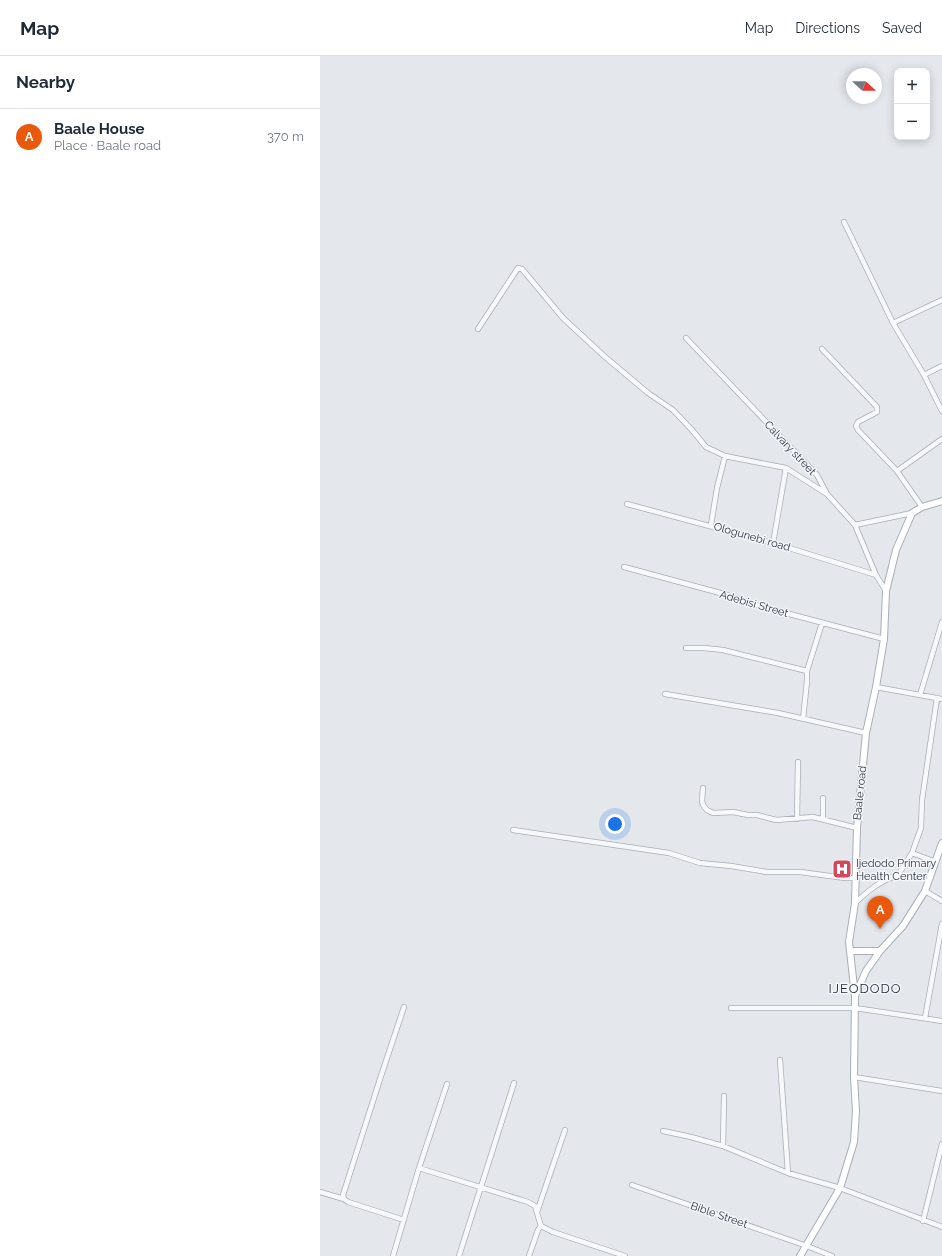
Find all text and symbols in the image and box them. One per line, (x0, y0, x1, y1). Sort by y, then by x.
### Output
text: Map (20, 17, 59, 39)
text: Map (745, 20, 773, 36)
text: Directions (795, 20, 860, 36)
text: Saved (882, 20, 922, 36)
north arrow (846, 68, 882, 104)
map controls (894, 68, 930, 140)
button: + (894, 68, 930, 104)
text: Nearby (16, 72, 75, 92)
button: − (894, 104, 930, 140)
text: Baale House (54, 120, 145, 138)
text: A (25, 129, 33, 144)
text: 370 m (267, 129, 304, 144)
text: Place · Baale road (54, 138, 161, 153)
street label: Calvary street (762, 418, 819, 478)
street label: Ologunebi road (712, 520, 792, 554)
street label: Adebisi Street (718, 588, 790, 620)
street label: Baale road (851, 765, 869, 821)
your location (605, 814, 625, 834)
place label: Ijedodo Primary Health Center (856, 857, 936, 883)
hospital icon: Ijedodo Primary Health Center (831, 858, 853, 880)
pin: A (867, 896, 893, 929)
district label: IJEODODO (828, 981, 902, 996)
street label: Bible Street (689, 1199, 749, 1231)

